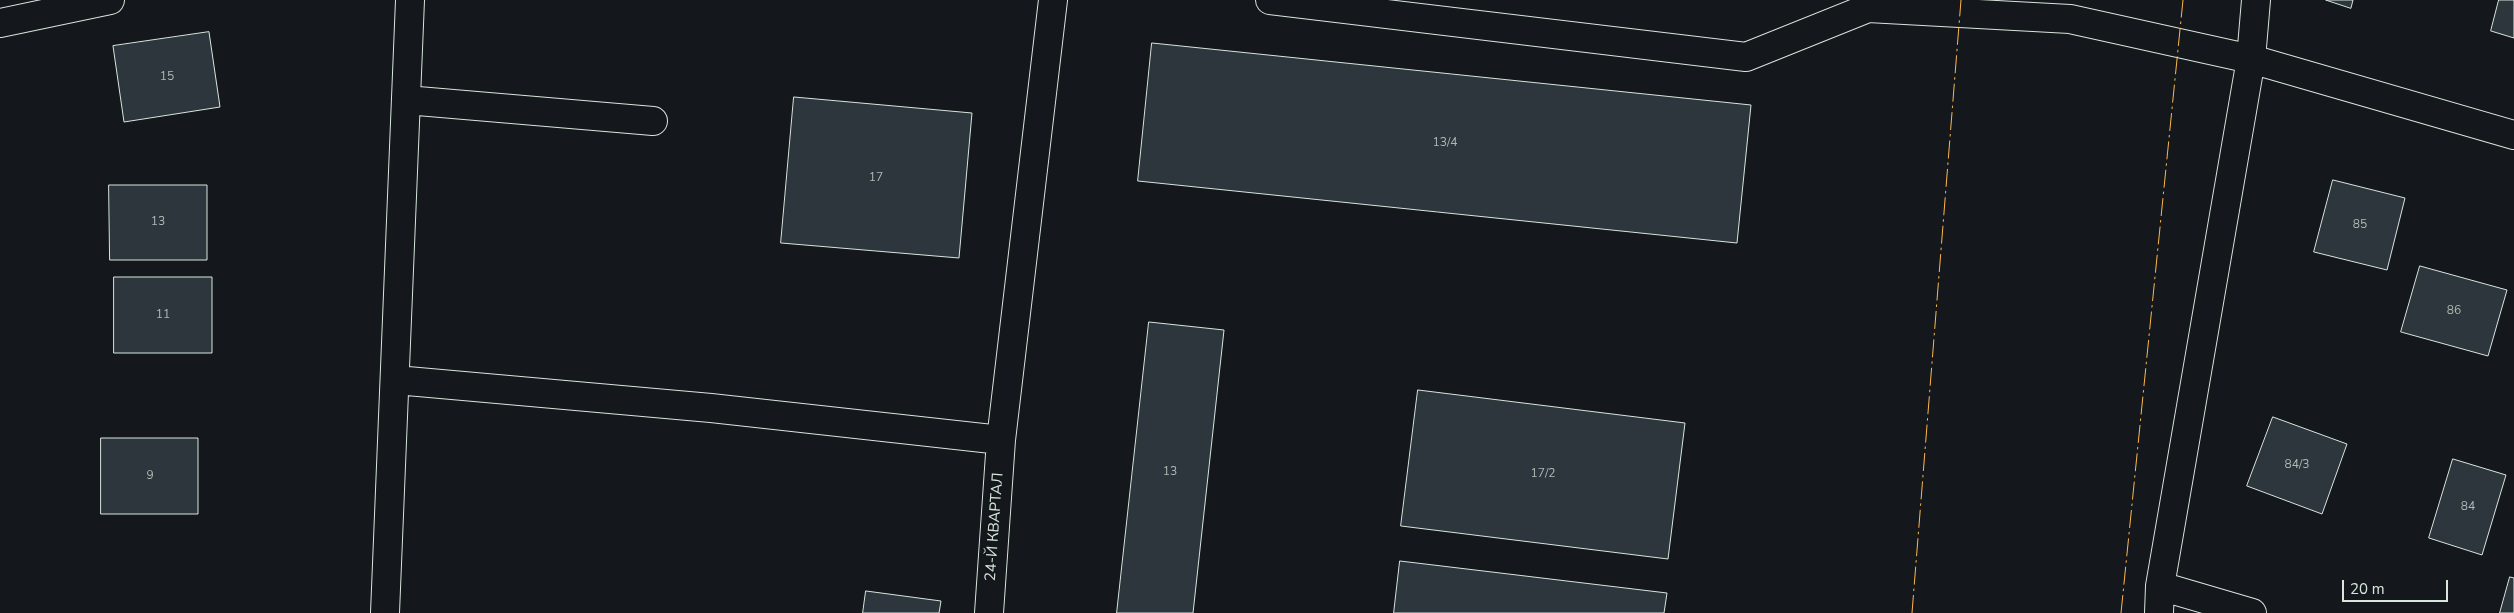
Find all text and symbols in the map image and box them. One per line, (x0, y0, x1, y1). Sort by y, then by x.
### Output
house number: 15 (160, 70, 174, 84)
house number: 13/4 (1433, 136, 1457, 150)
house number: 17 (869, 171, 883, 185)
house number: 13 (151, 215, 165, 229)
house number: 85 (2353, 218, 2367, 232)
house number: 86 (2447, 304, 2461, 318)
house number: 11 (156, 308, 170, 322)
house number: 84/3 (2285, 458, 2309, 472)
house number: 13 (1163, 465, 1177, 479)
house number: 17/2 (1531, 467, 1555, 481)
house number: 9 (146, 469, 154, 483)
street label: 24-Й КВАРТАЛ (982, 472, 1008, 582)
house number: 84 (2461, 500, 2475, 514)
scale bar (2344, 570, 2450, 602)
text: 20 m (2350, 579, 2385, 599)

